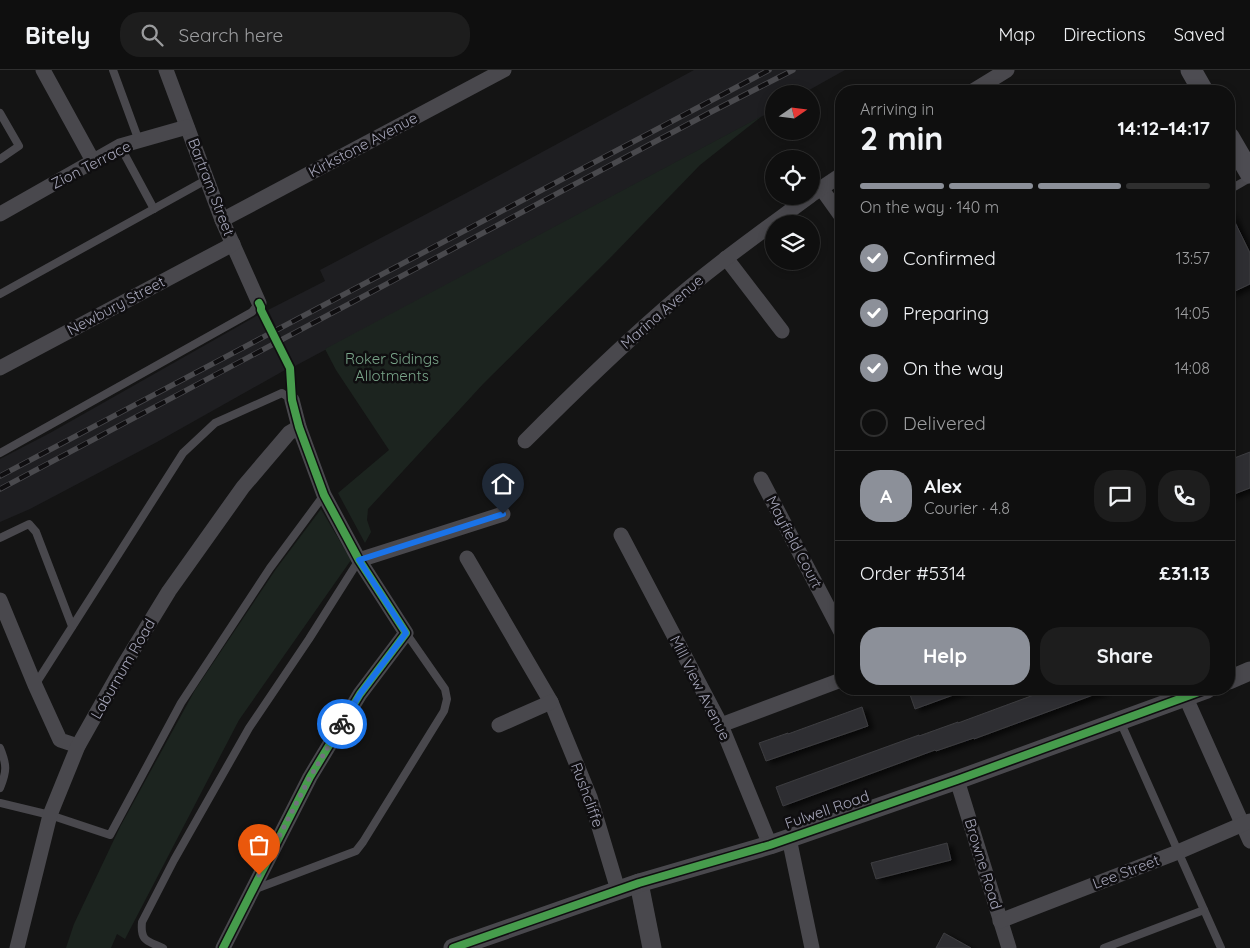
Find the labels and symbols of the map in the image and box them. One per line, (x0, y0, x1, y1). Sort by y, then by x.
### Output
north arrow (765, 85, 820, 140)
street label: Kirkstone Avenue (305, 108, 421, 181)
street label: Bartram Street (184, 135, 239, 238)
street label: Zion Terrace (48, 136, 134, 193)
street label: Marina Avenue (616, 270, 707, 353)
street label: Newbury Street (64, 272, 168, 339)
park label: Roker Sidings Allotments (345, 349, 439, 385)
pin (482, 463, 524, 514)
street label: Mayfield Court (762, 492, 827, 591)
street label: Laburnum Road (86, 615, 159, 722)
street label: Mill View Avenue (666, 632, 735, 743)
courier (317, 699, 367, 749)
street label: Rushcliffe (567, 760, 608, 830)
street label: Fulwell Road (782, 786, 872, 833)
street label: Browne Road (961, 816, 1006, 912)
pin (238, 824, 280, 875)
street label: Lee Street (1090, 850, 1162, 893)

